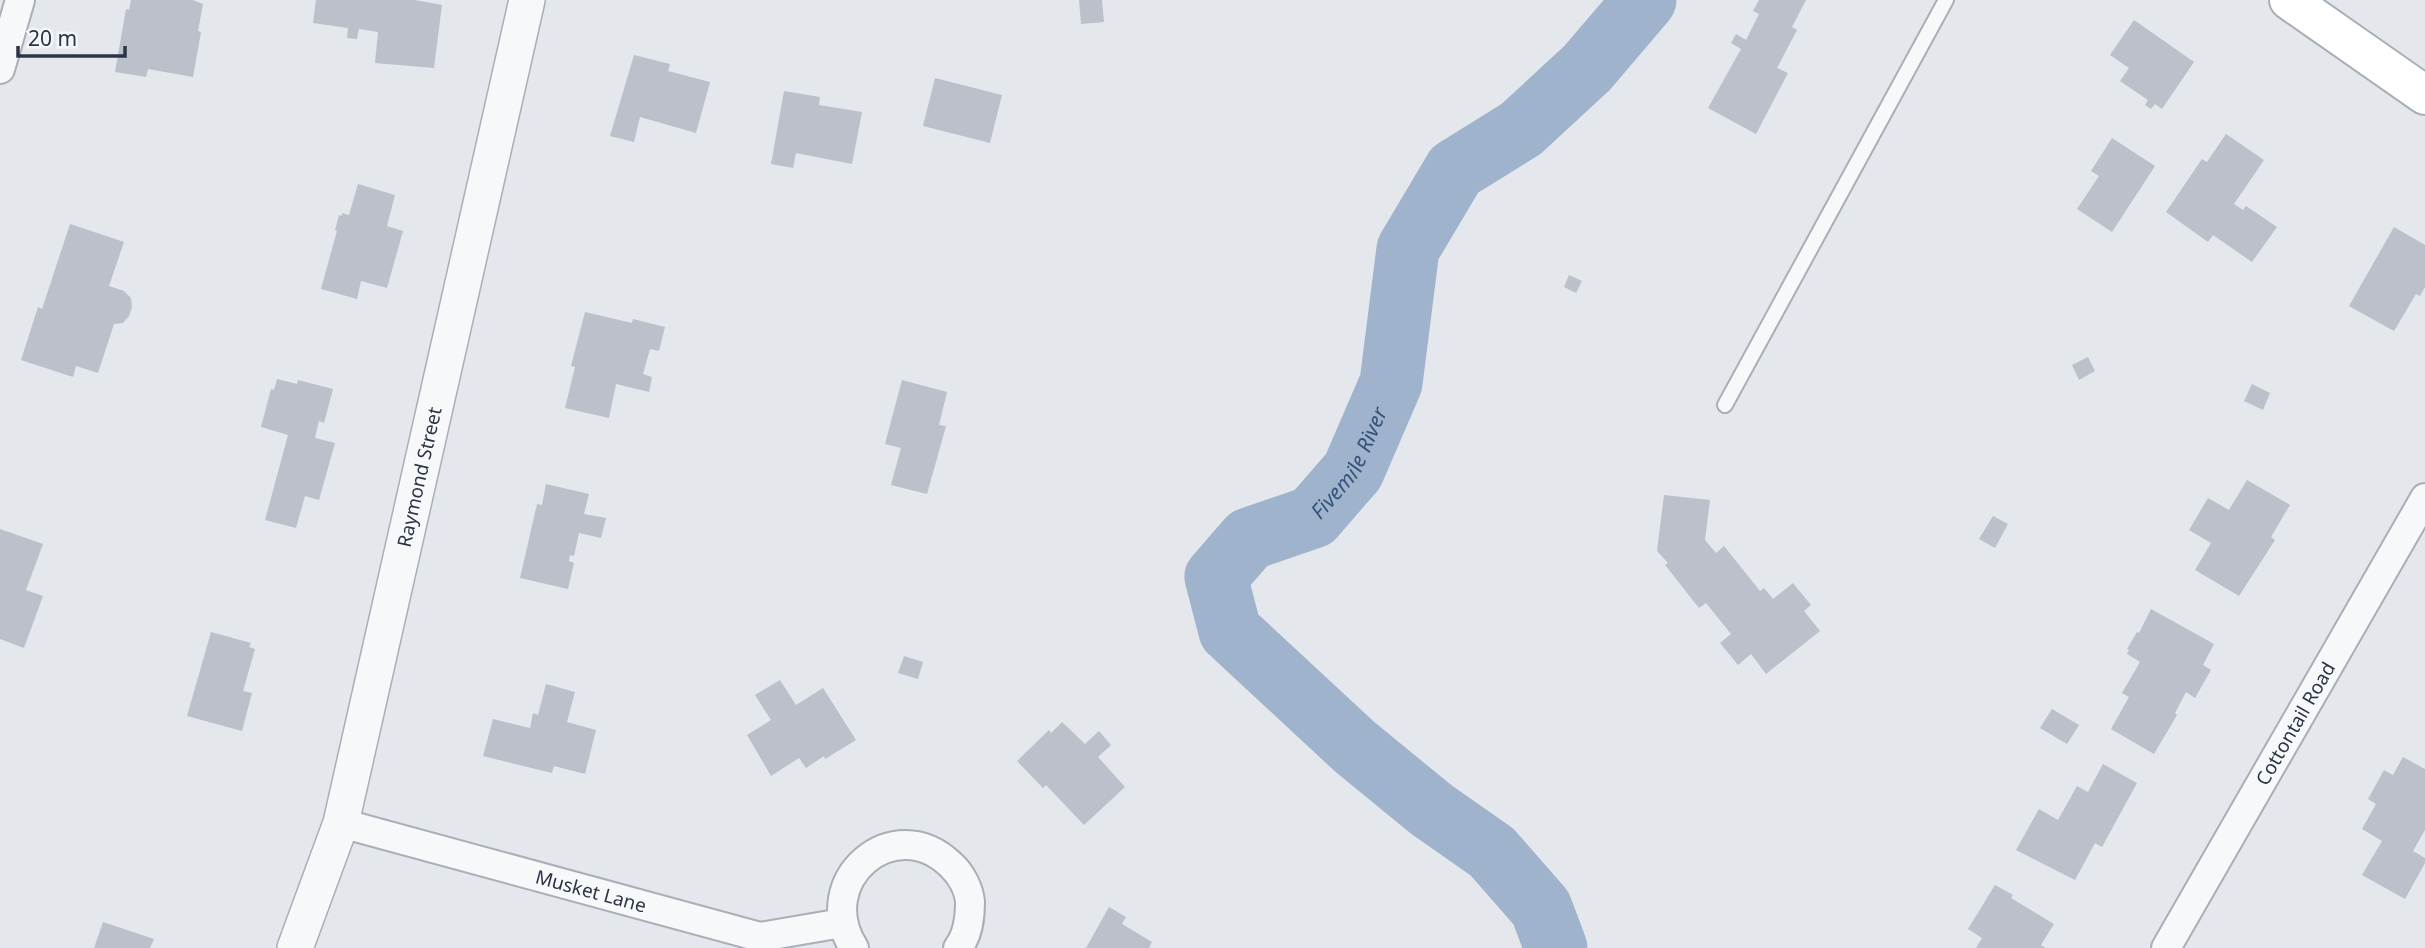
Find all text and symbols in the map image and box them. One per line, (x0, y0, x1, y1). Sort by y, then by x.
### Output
scale bar (18, 14, 124, 58)
text: 20 m (28, 24, 77, 52)
water label: Fivemile River (1304, 401, 1394, 524)
street label: Raymond Street (391, 404, 448, 549)
street label: Cottontail Road (2249, 657, 2341, 790)
street label: Musket Lane (533, 864, 649, 918)

